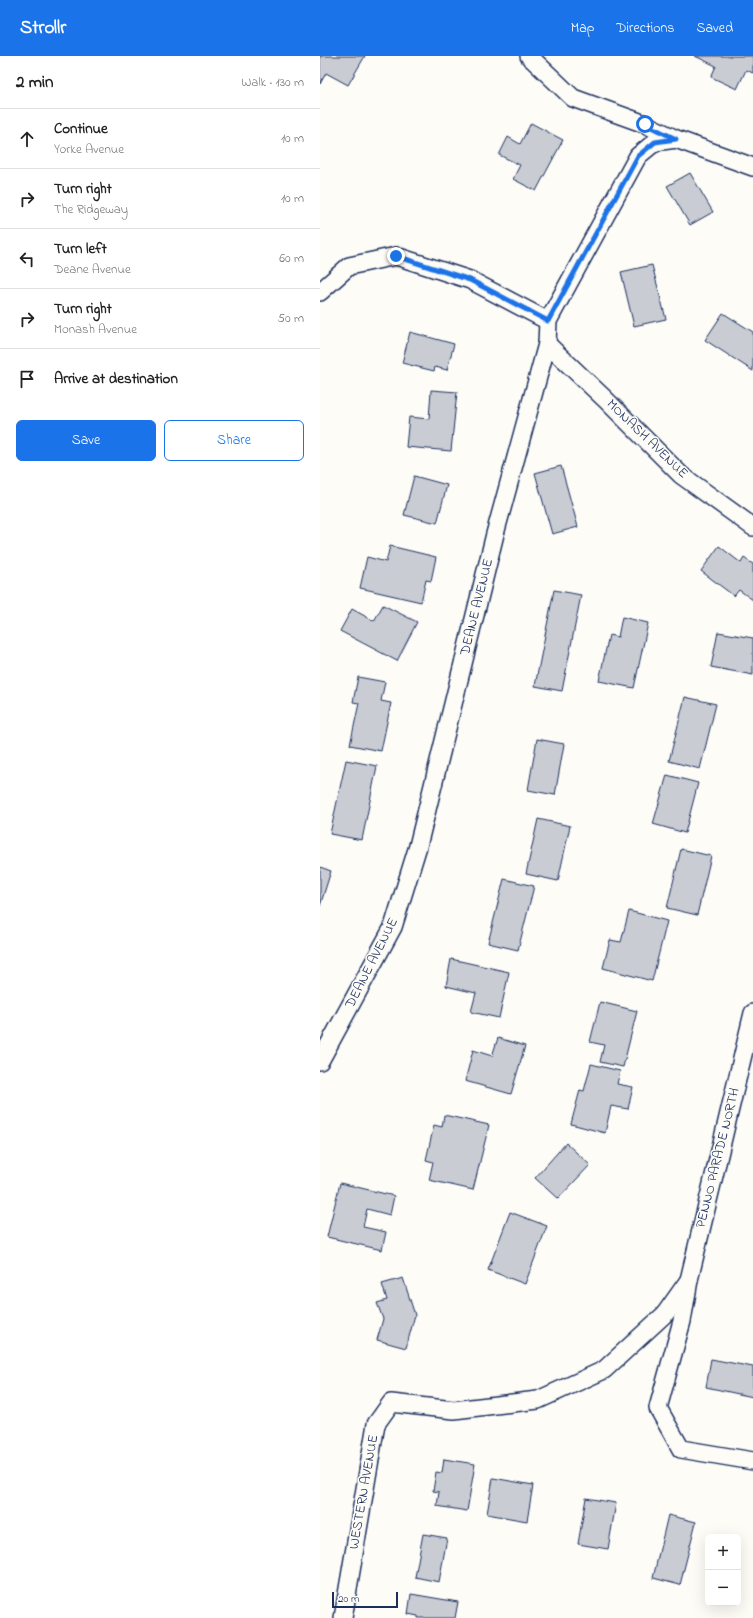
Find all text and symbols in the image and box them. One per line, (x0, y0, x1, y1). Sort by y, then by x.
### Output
text: Strollr (20, 15, 66, 42)
text: Map (571, 18, 594, 39)
text: Directions (616, 18, 674, 39)
text: Saved (696, 18, 733, 39)
text: 2 min (16, 70, 53, 95)
text: Walk · 130 m (241, 73, 304, 92)
route start (636, 115, 654, 133)
text: Continue (54, 118, 108, 140)
icon: ahead (16, 128, 38, 150)
text: 10 m (281, 129, 304, 148)
text: Yorke Avenue (54, 140, 124, 159)
text: Turn right (54, 178, 112, 200)
icon: right (16, 188, 38, 210)
text: 10 m (281, 189, 304, 208)
text: The Ridgeway (54, 200, 128, 219)
text: Turn left (54, 238, 107, 260)
route end (387, 247, 405, 265)
icon: left (16, 248, 38, 270)
text: 60 m (279, 249, 304, 268)
text: Deane Avenue (54, 260, 131, 279)
text: Turn right (54, 298, 112, 320)
icon: right (16, 308, 38, 330)
text: 50 m (278, 309, 304, 328)
text: Monash Avenue (54, 320, 137, 339)
icon: arrive (16, 368, 38, 390)
text: Arrive at destination (54, 368, 178, 390)
street label: MONASH AVENUE (601, 394, 693, 484)
button: Save (16, 420, 156, 461)
button: Share (164, 420, 304, 461)
street label: DEANE AVENUE (455, 556, 499, 659)
street label: DEANE AVENUE (340, 914, 404, 1013)
street label: PENNO PARADE NORTH (690, 1086, 746, 1230)
street label: WESTERN AVENUE (344, 1433, 384, 1551)
map controls (705, 1534, 741, 1606)
button: + (705, 1534, 741, 1570)
button: − (705, 1570, 741, 1606)
scale bar (332, 1590, 398, 1609)
text: 20 m (338, 1591, 360, 1607)

